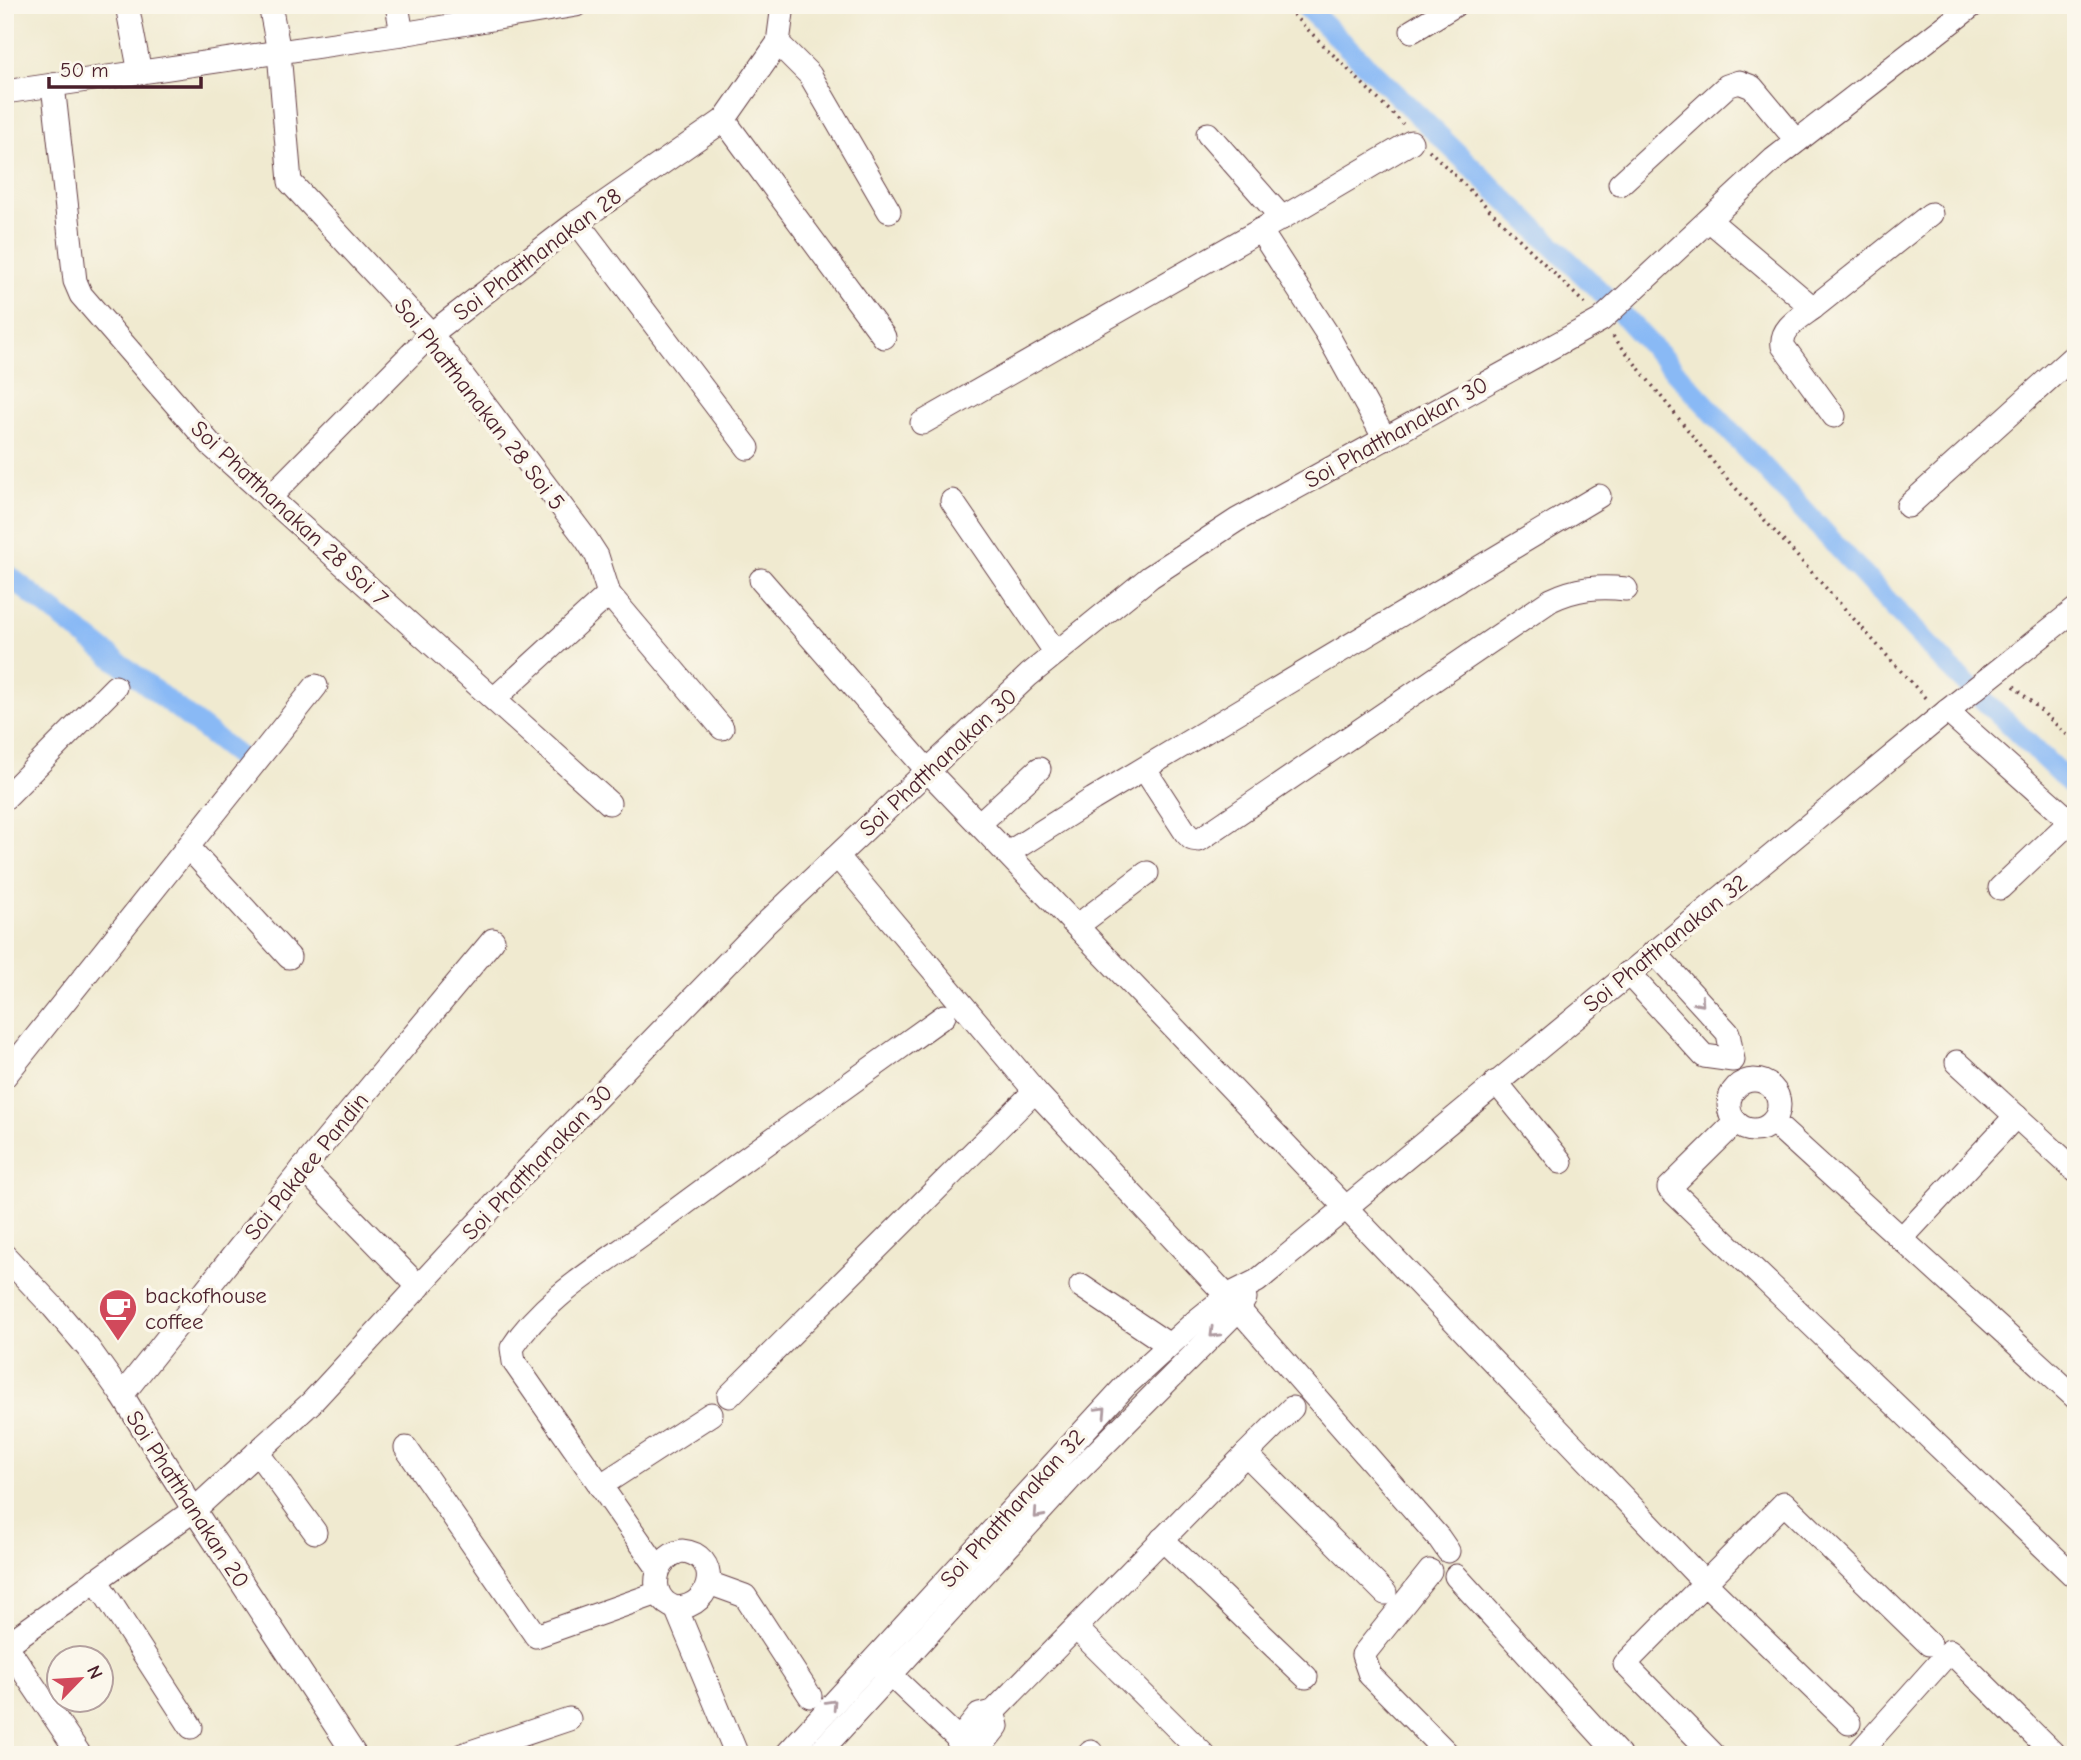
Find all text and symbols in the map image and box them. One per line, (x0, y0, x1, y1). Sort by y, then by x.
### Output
scale bar (49, 46, 201, 90)
text: 50 m (60, 58, 109, 82)
street label: Soi Phatthanakan 28 (448, 182, 627, 326)
street label: Soi Phatthanakan 28 Soi 5 (388, 293, 571, 516)
street label: Soi Phatthanakan 30 (1300, 371, 1493, 494)
street label: Soi Phatthanakan 28 Soi 7 (185, 415, 394, 612)
street label: Soi Phatthanakan 30 (854, 682, 1023, 842)
street label: Soi Phatthanakan 32 (1578, 869, 1753, 1018)
one-way arrow (1692, 994, 1705, 1007)
street label: Soi Phatthanakan 30 (456, 1079, 618, 1246)
street label: Soi Pakdee Pandin (239, 1087, 374, 1245)
place label: backofhouse coffee (145, 1282, 267, 1335)
cafe icon: backofhouse coffee (97, 1287, 139, 1342)
one-way arrow (1209, 1325, 1222, 1338)
street label: Soi Phatthanakan 20 (120, 1406, 255, 1593)
one-way arrow (1093, 1406, 1106, 1419)
street label: Soi Phatthanakan 32 (934, 1424, 1090, 1593)
one-way arrow (1033, 1506, 1046, 1519)
north arrow (46, 1644, 116, 1714)
text: N (82, 1662, 107, 1683)
one-way arrow (823, 1699, 836, 1712)

